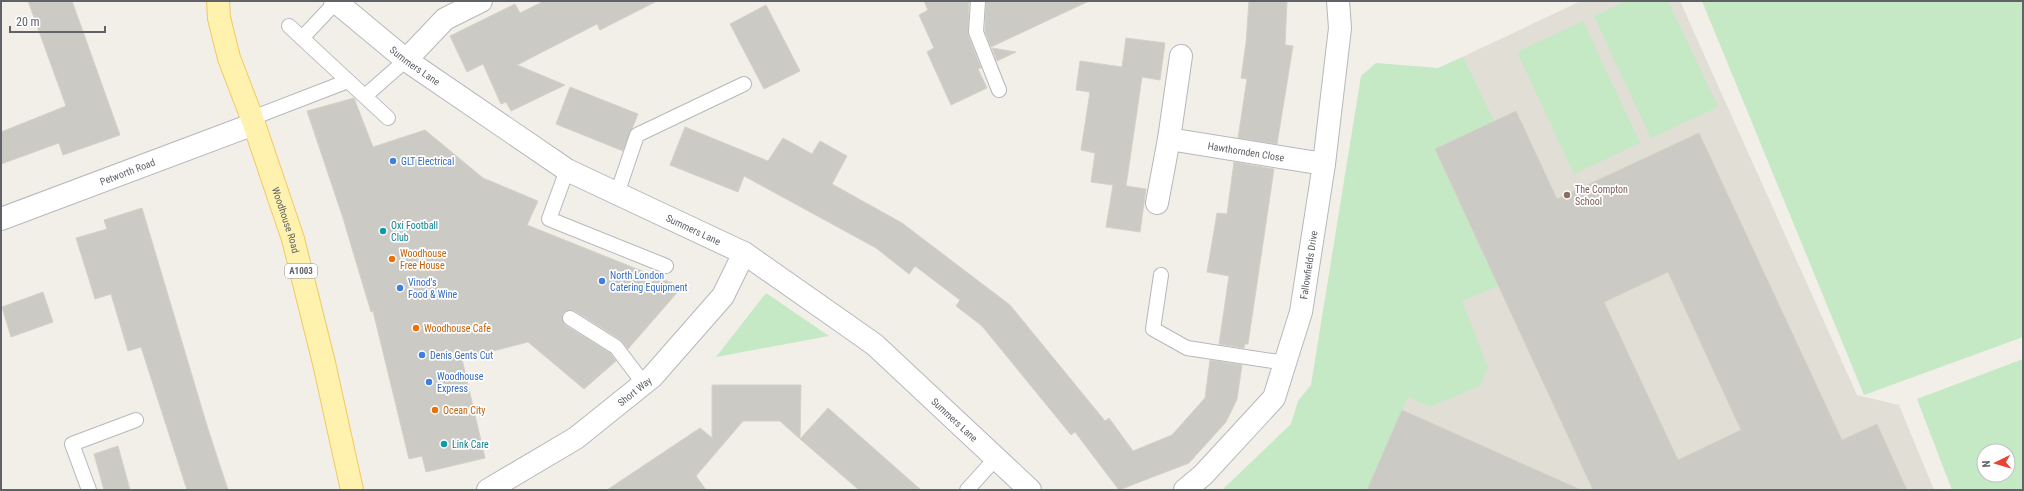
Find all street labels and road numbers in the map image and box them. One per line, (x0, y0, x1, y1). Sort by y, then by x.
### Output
street label: Summers Lane (388, 44, 442, 88)
street label: Hawthornden Close (1207, 140, 1285, 164)
street label: Petworth Road (98, 157, 157, 187)
street label: Woodhouse Road (270, 186, 301, 254)
street label: Summers Lane (664, 212, 722, 247)
street label: Fallowfields Drive (1298, 230, 1320, 300)
road number: A1003 (285, 264, 317, 278)
street label: Short Way (616, 375, 654, 408)
street label: Summers Lane (929, 396, 980, 444)

